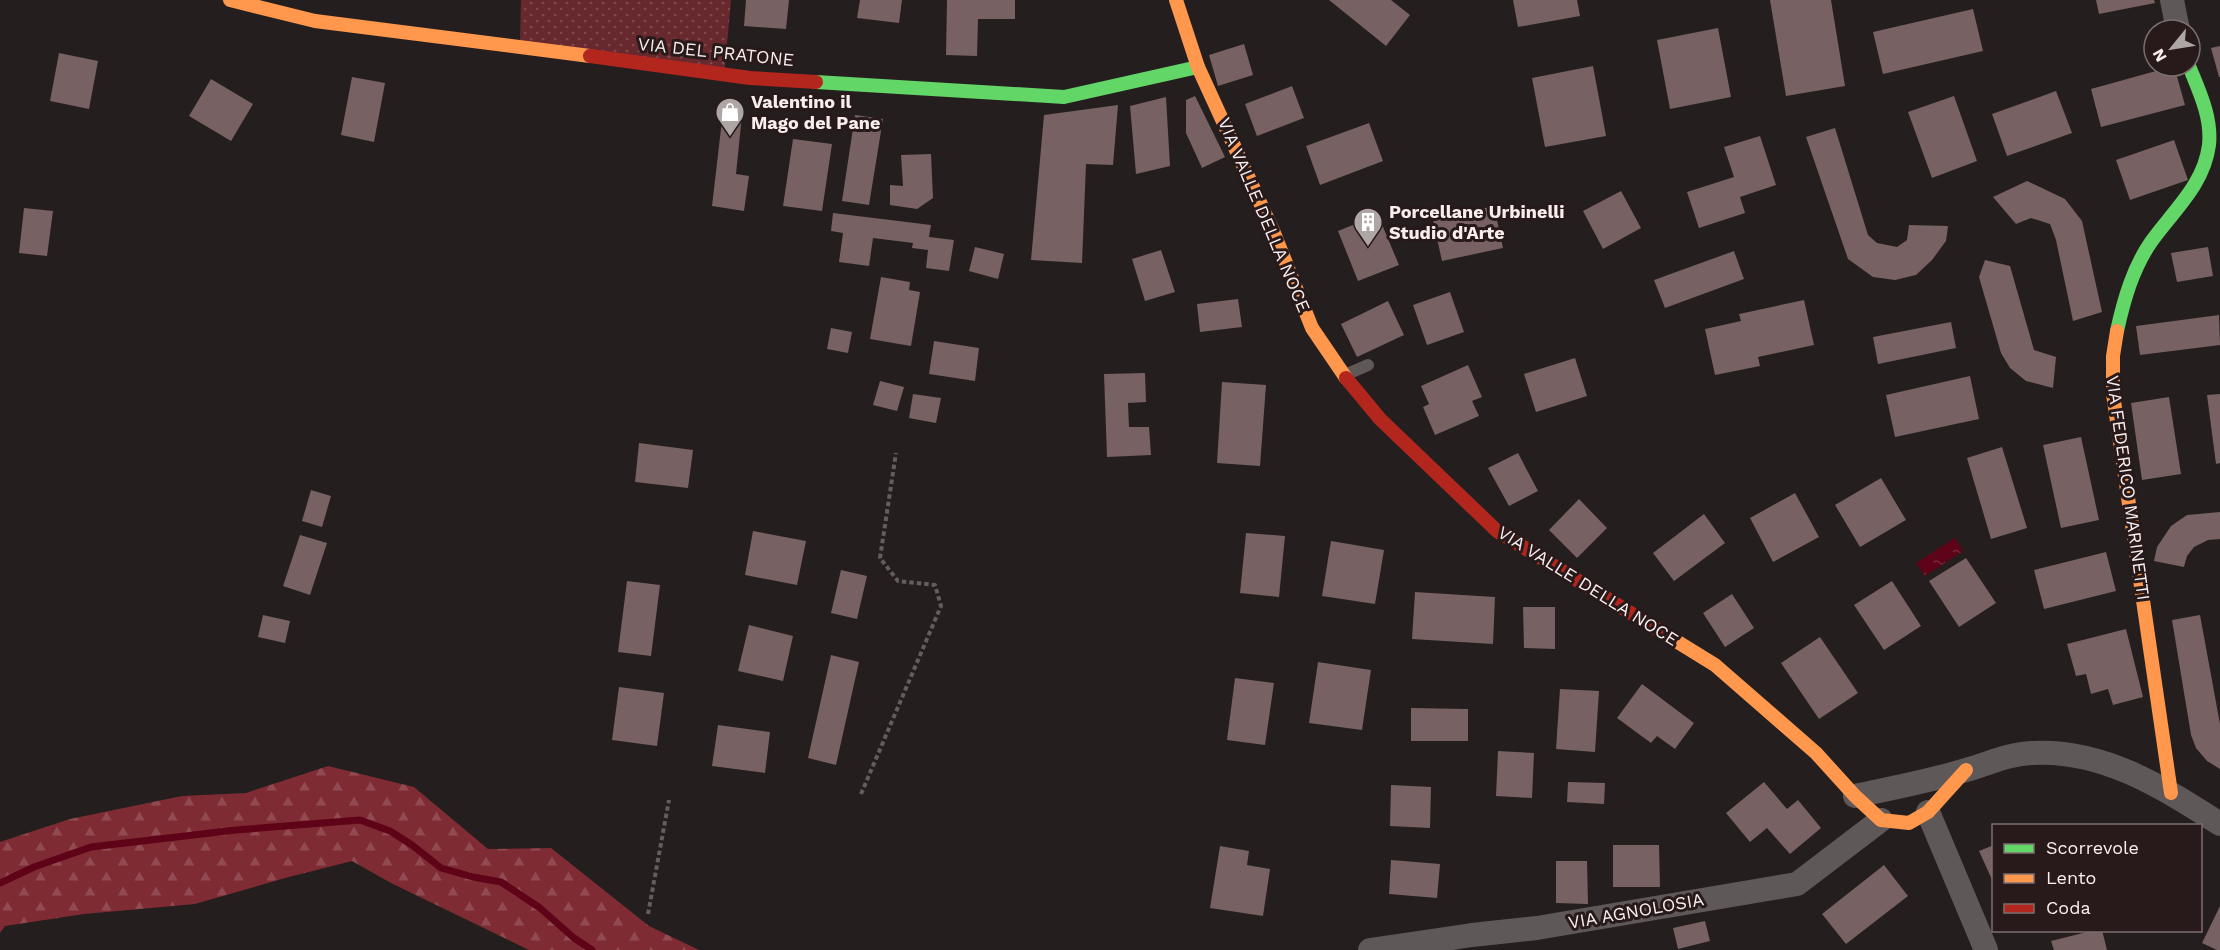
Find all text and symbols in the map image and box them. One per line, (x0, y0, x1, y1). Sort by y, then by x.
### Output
north arrow (2142, 18, 2202, 78)
street label: VIA DEL PRATONE (637, 33, 795, 70)
text: N (2148, 45, 2171, 65)
place label: Valentino il Mago del Pane (751, 91, 880, 133)
shop icon: Valentino il Mago del Pane (714, 96, 746, 138)
street label: VIA VALLE DELLA NOCE (1214, 114, 1315, 315)
place label: Porcellane Urbinelli Studio d'Arte (1389, 201, 1564, 243)
building icon: Porcellane Urbinelli Studio d'Arte (1352, 206, 1384, 248)
street label: VIA FEDERICO MARINETTI (2102, 374, 2155, 602)
street label: VIA VALLE DELLA NOCE (1494, 521, 1682, 650)
legend (1992, 824, 2202, 932)
text: Scorrevole (2046, 837, 2139, 858)
text: Lento (2046, 867, 2096, 888)
street label: VIA AGNOLOSIA (1566, 888, 1705, 933)
text: Coda (2046, 897, 2091, 918)

